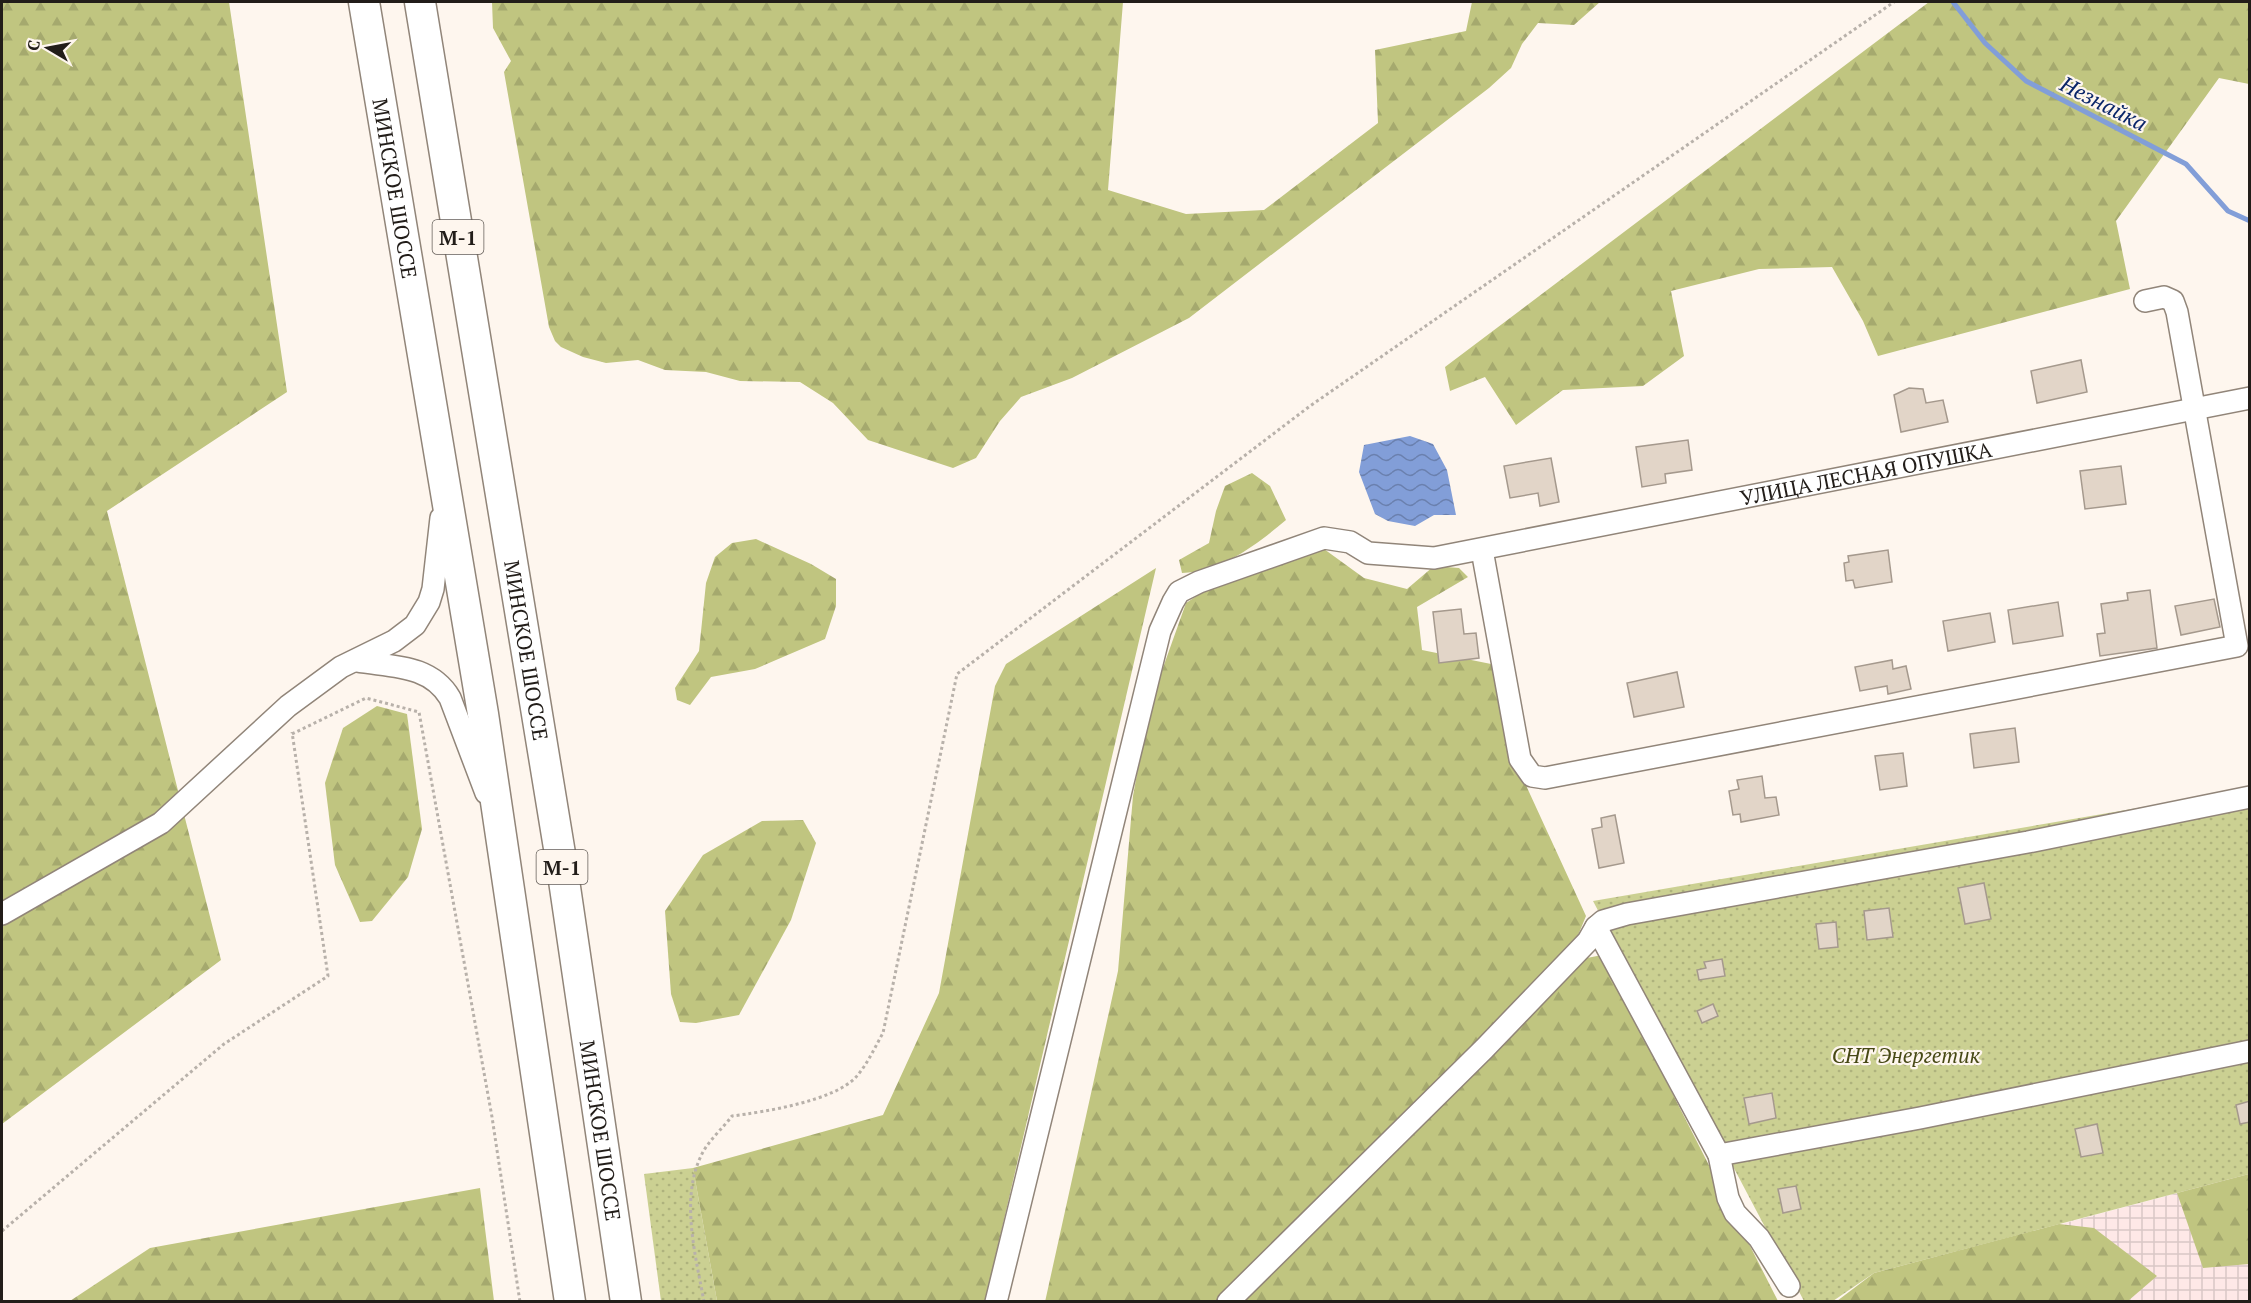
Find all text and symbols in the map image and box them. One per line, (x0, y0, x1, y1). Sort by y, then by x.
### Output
north arrow (18, 18, 78, 78)
text: С (21, 38, 45, 52)
water label: Незнайка (2055, 68, 2152, 137)
street label: МИНСКОЕ ШОССЕ (366, 96, 424, 281)
road number: М-1 (432, 220, 484, 254)
street label: УЛИЦА ЛЕСНАЯ ОПУШКА (1738, 435, 1995, 512)
street label: МИНСКОЕ ШОССЕ (498, 558, 555, 742)
road number: М-1 (536, 850, 588, 884)
street label: МИНСКОЕ ШОССЕ (574, 1038, 628, 1223)
park label: СНТ Энергетик (1832, 1041, 1981, 1069)

